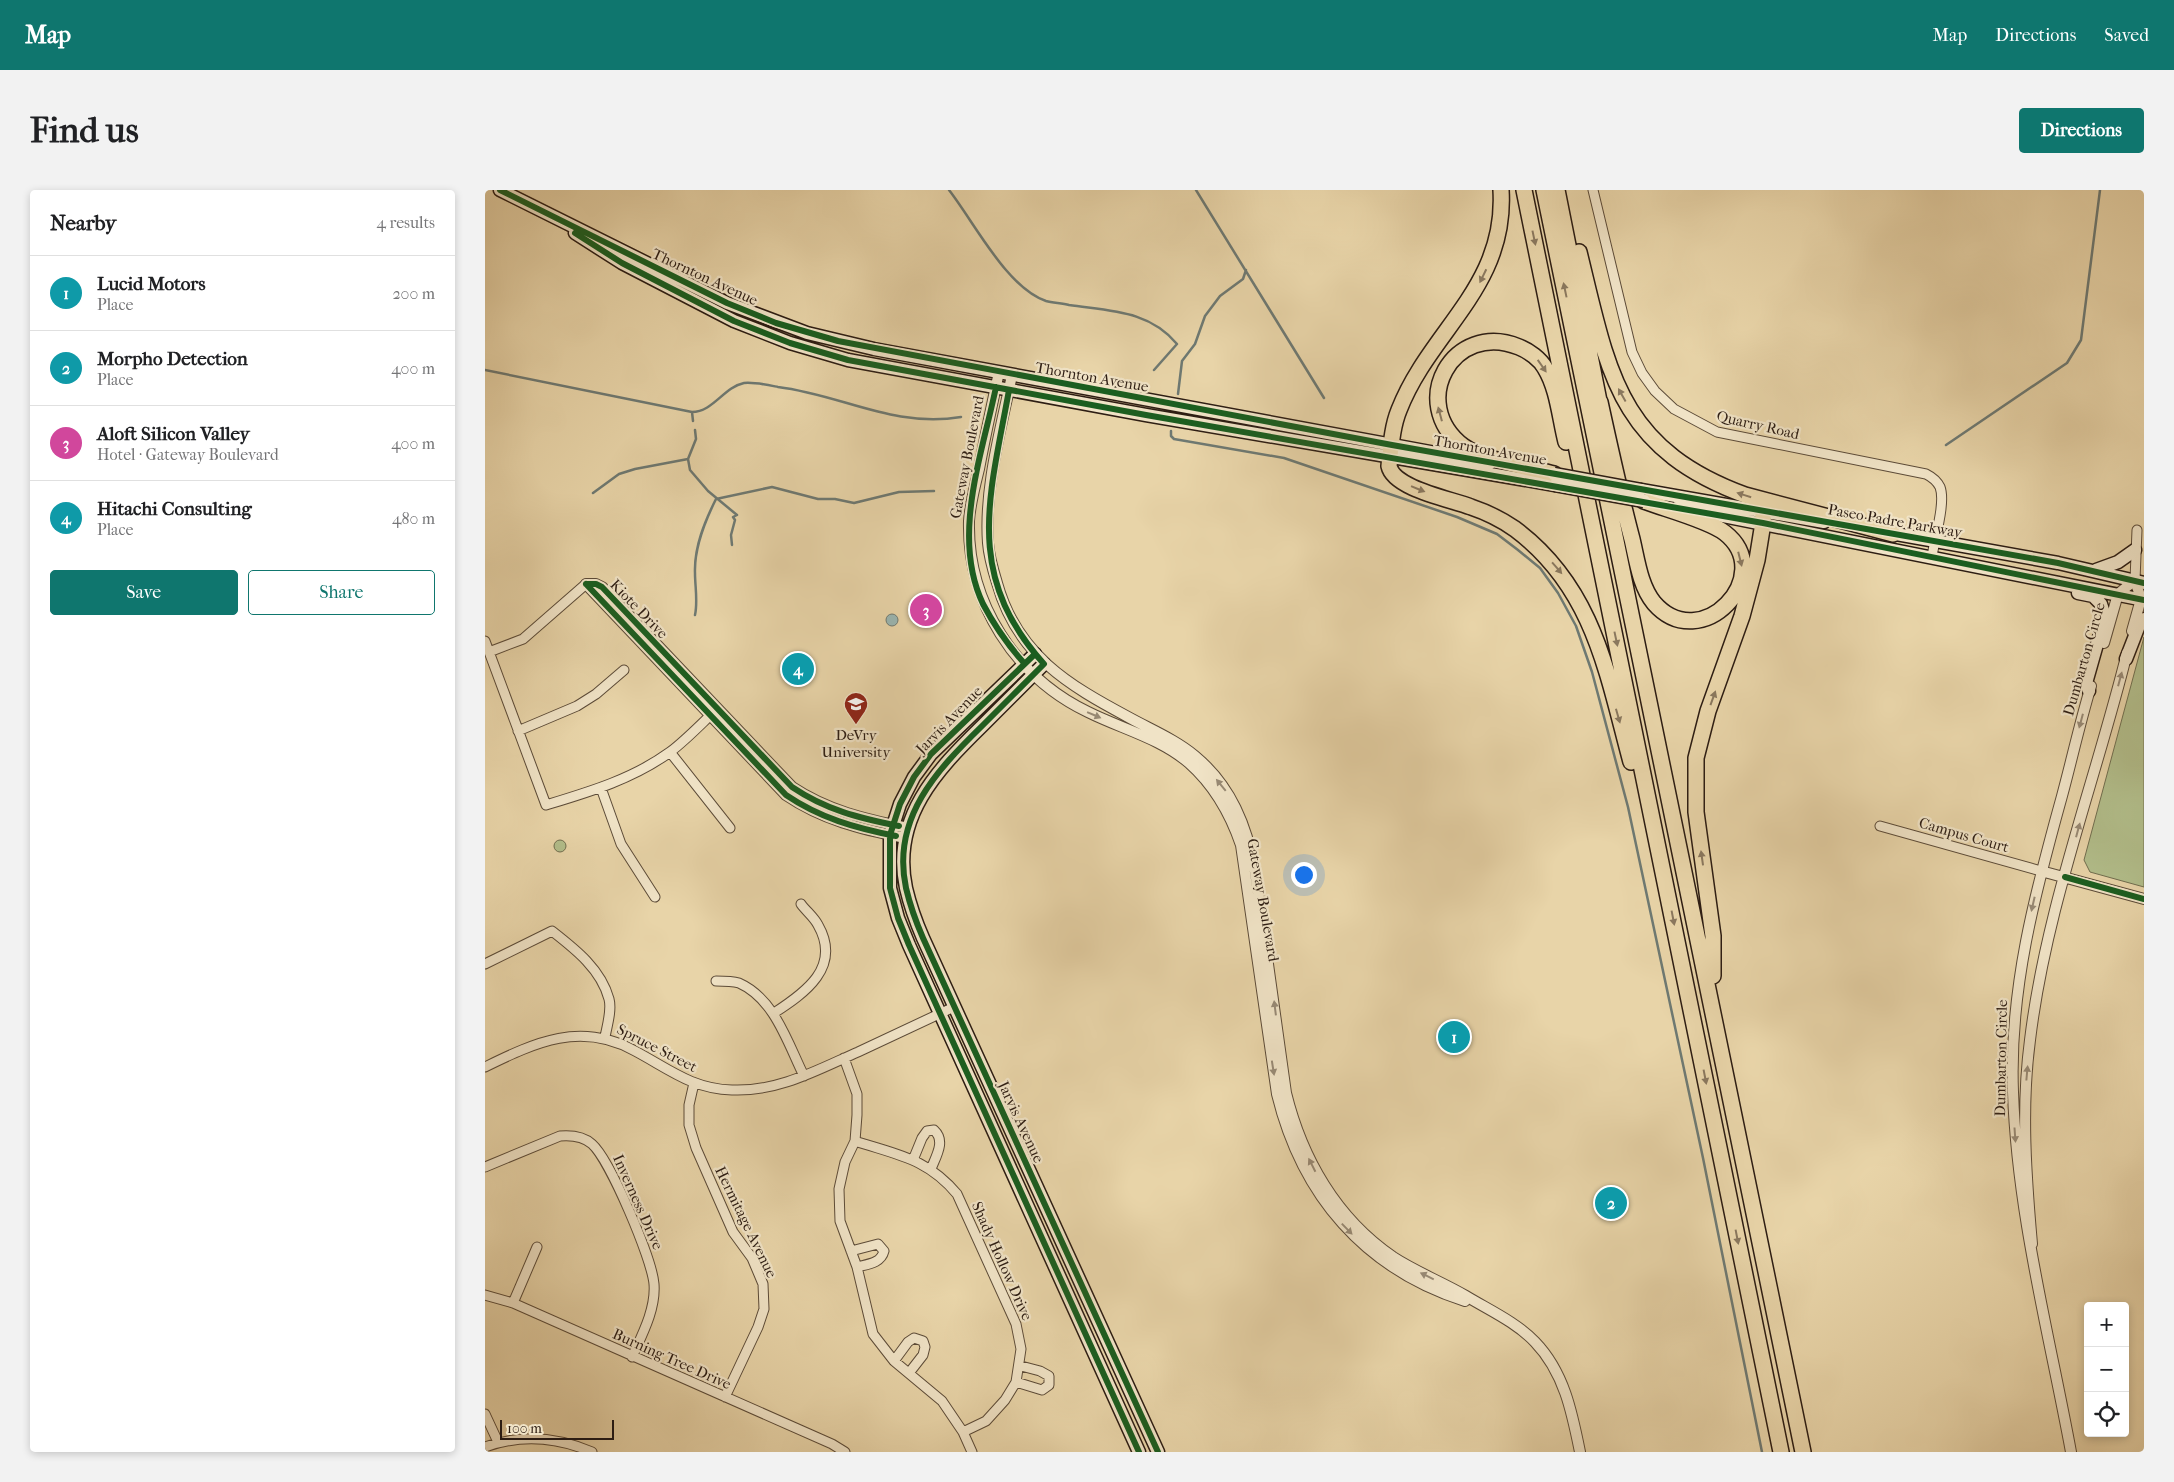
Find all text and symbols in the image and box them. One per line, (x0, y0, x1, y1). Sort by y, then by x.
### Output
text: Map (25, 21, 71, 49)
text: Map (1933, 25, 1967, 46)
text: Directions (1995, 25, 2076, 46)
text: Saved (2104, 25, 2149, 46)
button: Directions (2019, 108, 2144, 153)
text: Find us (30, 110, 139, 151)
text: Nearby (50, 211, 116, 235)
text: 4 results (377, 213, 435, 232)
one-way arrow (1530, 230, 1538, 245)
street label: Thornton Avenue (649, 245, 761, 310)
one-way arrow (1479, 269, 1487, 283)
text: Lucid Motors (97, 273, 205, 295)
one-way arrow (1561, 282, 1569, 297)
text: 1 (63, 284, 69, 303)
text: 200 m (392, 284, 435, 303)
text: Place (97, 295, 133, 314)
text: Morpho Detection (97, 348, 248, 370)
street label: Thornton Avenue (1034, 358, 1150, 396)
text: 2 (62, 359, 70, 378)
text: 400 m (391, 359, 435, 378)
one-way arrow (1537, 360, 1547, 373)
text: Place (97, 370, 133, 389)
one-way arrow (1617, 388, 1626, 402)
street label: Gateway Boulevard (946, 393, 988, 520)
one-way arrow (1436, 407, 1444, 422)
street label: Quarry Road (1715, 407, 1802, 443)
text: Aloft Silicon Valley (97, 423, 250, 445)
street label: Thornton Avenue (1432, 431, 1548, 469)
text: 3 (63, 434, 69, 453)
text: 400 m (391, 434, 435, 453)
text: Hotel · Gateway Boulevard (97, 445, 279, 464)
one-way arrow (1411, 485, 1425, 493)
one-way arrow (1737, 490, 1752, 498)
text: Hitachi Consulting (97, 498, 252, 520)
street label: Paseo Padre Parkway (1826, 500, 1965, 542)
text: 4 (61, 509, 71, 528)
text: 480 m (392, 509, 435, 528)
text: Place (97, 520, 133, 539)
one-way arrow (1736, 552, 1744, 567)
one-way arrow (1551, 561, 1563, 573)
button: Save (50, 570, 238, 615)
button: Share (248, 570, 435, 615)
street label: Kiote Drive (606, 576, 672, 643)
pin: 3 (910, 591, 942, 629)
street label: Dumbarton Circle (2059, 600, 2109, 718)
one-way arrow (1612, 631, 1620, 647)
pin: 4 (782, 650, 814, 688)
one-way arrow (2116, 671, 2124, 687)
street label: Jarvis Avenue (911, 682, 986, 759)
one-way arrow (1709, 690, 1717, 705)
school or university icon: DeVry University (843, 691, 869, 725)
one-way arrow (1615, 709, 1623, 724)
one-way arrow (1087, 711, 1101, 719)
one-way arrow (2077, 714, 2085, 729)
place label: DeVry University (822, 726, 891, 761)
one-way arrow (1216, 778, 1227, 791)
street label: Campus Court (1917, 814, 2012, 857)
one-way arrow (2075, 822, 2083, 837)
street label: Gateway Boulevard (1243, 837, 1283, 964)
one-way arrow (1698, 849, 1706, 865)
your location (1291, 862, 1317, 888)
one-way arrow (2029, 897, 2037, 912)
one-way arrow (1669, 910, 1677, 926)
street label: Dumbarton Circle (1991, 999, 2011, 1117)
one-way arrow (1271, 1000, 1279, 1016)
pin: 1 (1438, 1018, 1470, 1056)
street label: Spruce Street (614, 1020, 701, 1076)
one-way arrow (1270, 1061, 1278, 1077)
one-way arrow (2023, 1065, 2031, 1081)
one-way arrow (1701, 1070, 1709, 1085)
street label: Jarvis Avenue (994, 1078, 1048, 1166)
one-way arrow (2012, 1128, 2020, 1144)
street label: Inverness Drive (609, 1152, 667, 1253)
one-way arrow (1308, 1158, 1316, 1172)
street label: Hermitage Avenue (711, 1163, 781, 1281)
pin: 2 (1595, 1184, 1627, 1222)
street label: Shady Hollow Drive (968, 1199, 1036, 1324)
one-way arrow (1341, 1222, 1353, 1234)
one-way arrow (1733, 1229, 1741, 1244)
one-way arrow (1420, 1272, 1434, 1280)
map controls (2084, 1302, 2129, 1437)
button: + (2084, 1302, 2129, 1347)
street label: Burning Tree Drive (610, 1325, 735, 1393)
button: − (2084, 1347, 2129, 1392)
button: locate (2084, 1392, 2129, 1437)
scale bar (500, 1417, 614, 1440)
text: 100 m (507, 1420, 542, 1437)

